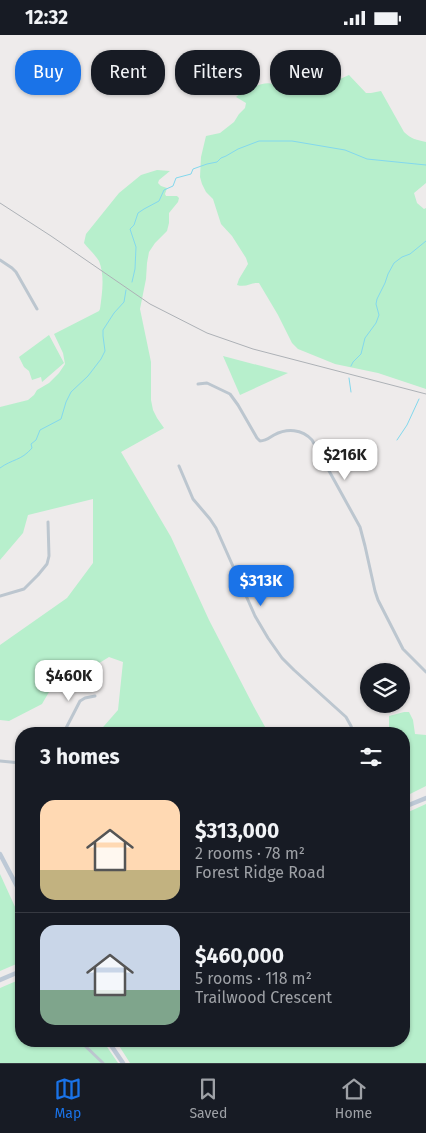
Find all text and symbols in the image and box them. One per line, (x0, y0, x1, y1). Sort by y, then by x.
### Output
text: 12:32 (25, 6, 68, 29)
chip: Buy (15, 50, 81, 95)
chip: Rent (91, 50, 165, 95)
chip: Filters (175, 50, 260, 95)
chip: New (270, 50, 341, 95)
pin: $216K (310, 439, 380, 481)
text: $216K (323, 445, 367, 464)
pin: $313K (226, 565, 296, 607)
text: $313K (240, 571, 282, 590)
pin: $460K (34, 659, 104, 702)
map controls (360, 663, 410, 713)
button: layers (360, 663, 410, 713)
text: $460K (46, 666, 92, 685)
icon: filters (357, 743, 385, 771)
text: 3 homes (40, 744, 120, 770)
text: $313,000 (195, 818, 279, 844)
icon: home (80, 820, 140, 880)
text: 2 rooms · 78 m² (195, 844, 305, 863)
text: Forest Ridge Road (195, 863, 325, 882)
text: $460,000 (195, 943, 284, 969)
icon: home (80, 945, 140, 1005)
text: 5 rooms · 118 m² (195, 969, 312, 988)
text: Trailwood Crescent (195, 988, 332, 1007)
tab: Map (54, 1075, 82, 1122)
tab: Saved (189, 1075, 227, 1122)
tab: Home (335, 1075, 372, 1122)

